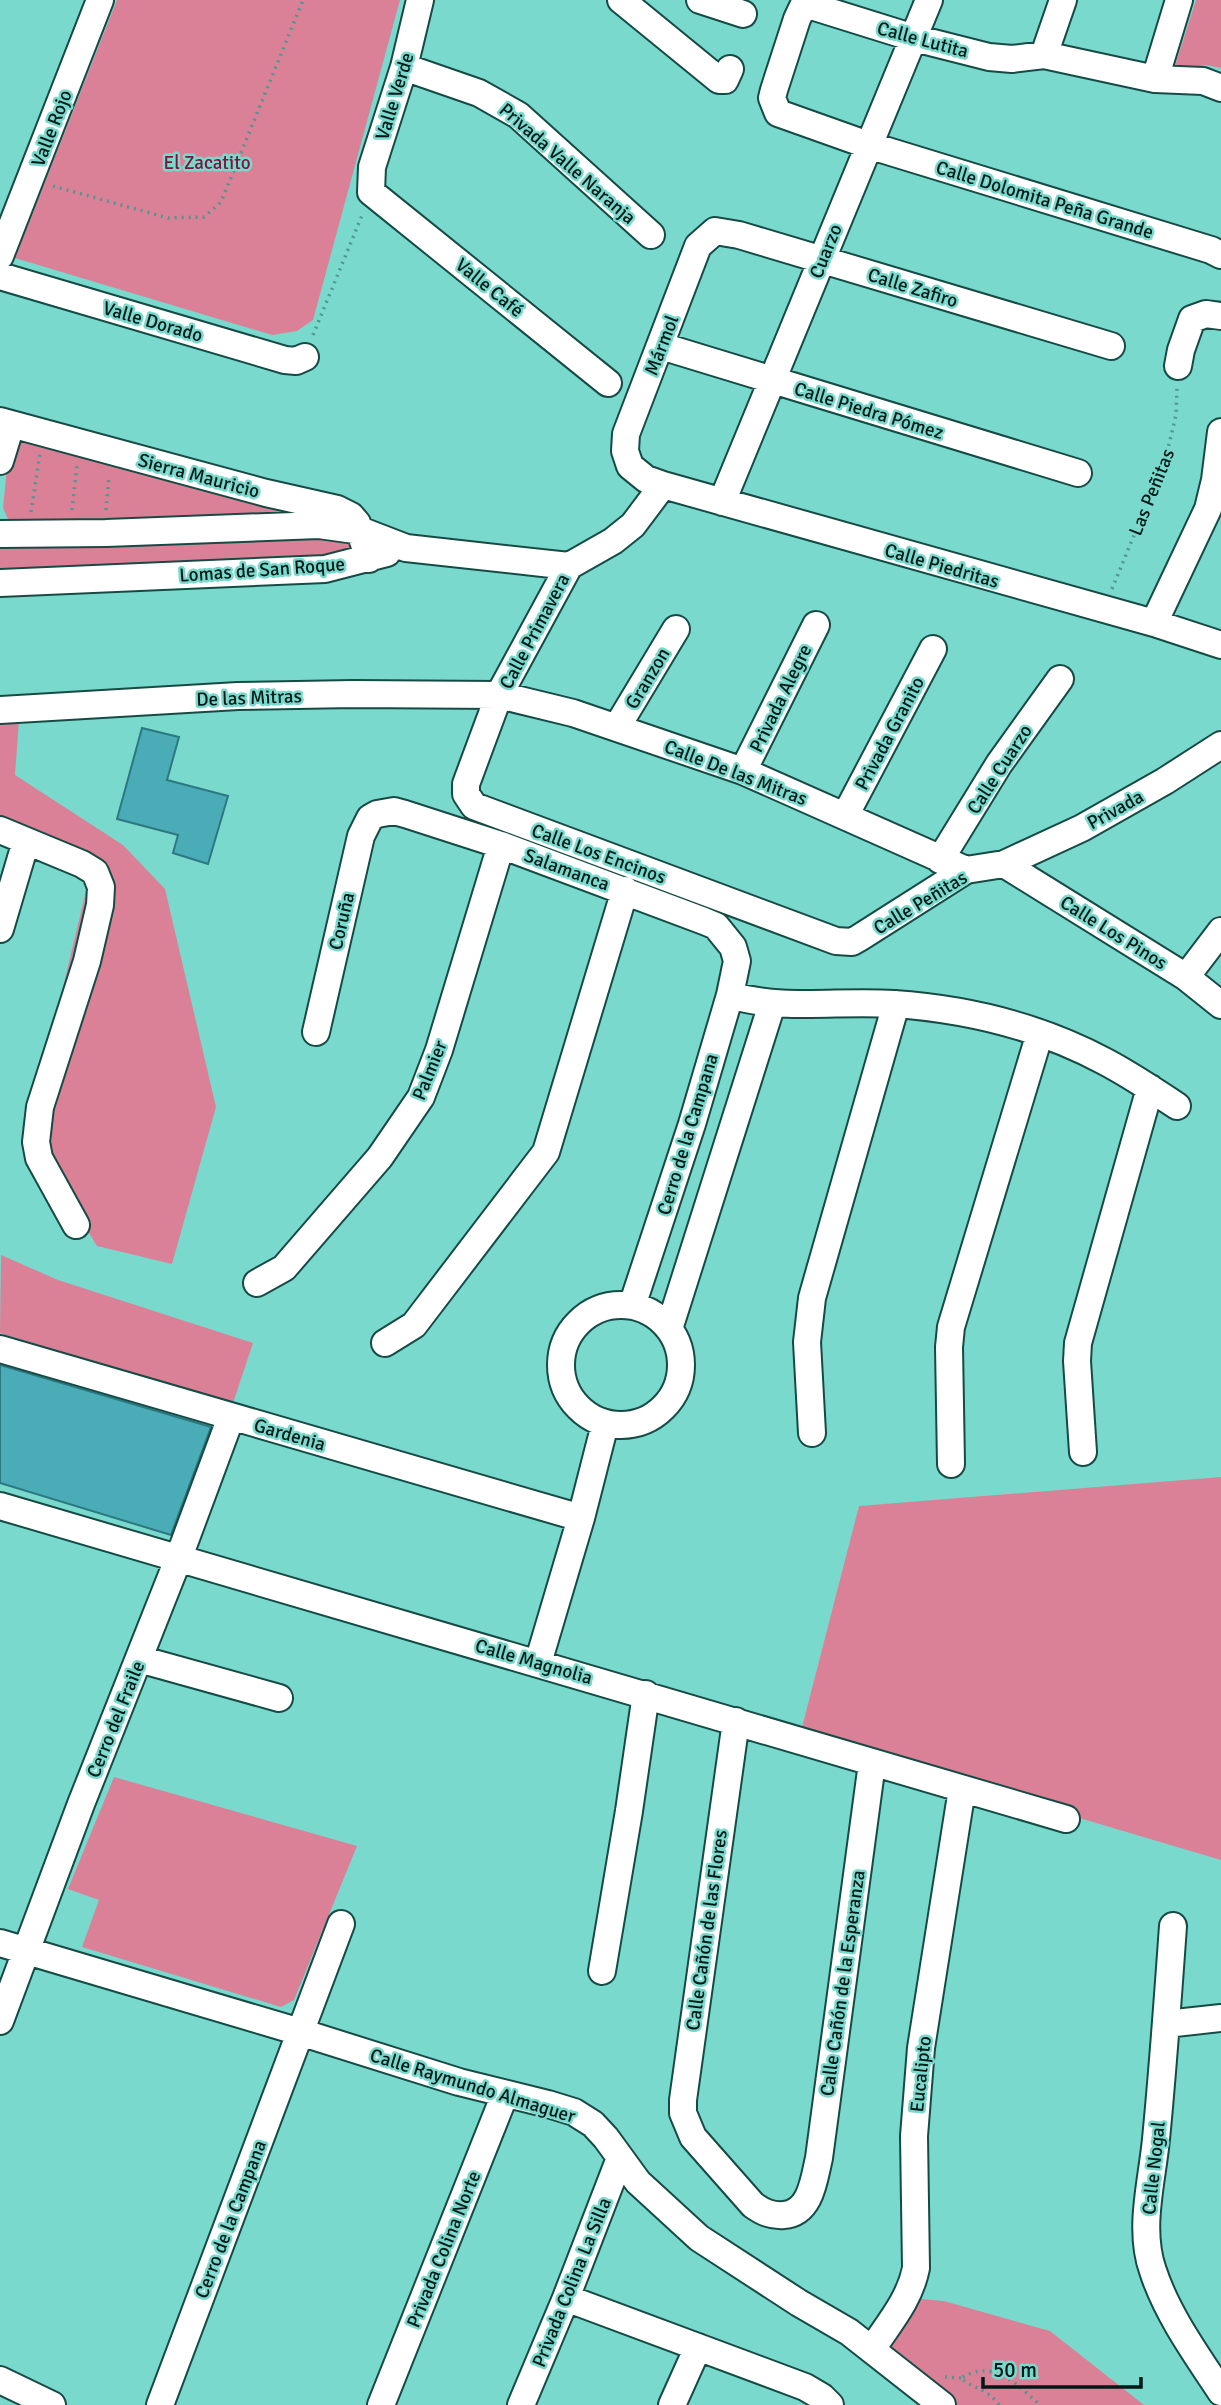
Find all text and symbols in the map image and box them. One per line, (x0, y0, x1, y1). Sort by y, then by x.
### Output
street label: Calle Lutita (875, 16, 971, 64)
street label: Valle Verde (370, 50, 420, 143)
street label: Valle Rojo (26, 86, 78, 170)
street label: Privada Valle Naranja (494, 98, 641, 230)
park label: El Zacatito (163, 151, 251, 175)
street label: Calle Dolomita Peña Grande (933, 155, 1156, 244)
street label: Cuarzo (804, 221, 848, 282)
street label: Valle Café (450, 253, 528, 323)
street label: Calle Zafiro (865, 263, 961, 313)
street label: Valle Dorado (100, 296, 206, 348)
street label: Mármol (640, 312, 684, 379)
street label: Calle Piedra Pómez (791, 377, 946, 445)
street label: Las Peñitas (1124, 445, 1180, 539)
street label: Sierra Mauricio (135, 448, 262, 504)
street label: Calle Piedritas (882, 538, 1002, 594)
street label: Lomas de San Roque (178, 552, 346, 588)
street label: Calle Primavera (494, 570, 575, 693)
street label: Privada Alegre (744, 640, 817, 756)
street label: Granzon (620, 643, 676, 714)
street label: Privada Granito (850, 672, 930, 794)
street label: De las Mitras (196, 684, 302, 712)
street label: Calle Cuarzo (962, 720, 1038, 819)
street label: Calle De las Mitras (661, 735, 810, 811)
street label: Privada (1083, 785, 1148, 835)
street label: Calle Los Encinos (528, 819, 669, 889)
street label: Salamanca (521, 843, 613, 896)
street label: Calle Peñitas (869, 865, 972, 940)
street label: Coruña (324, 890, 360, 952)
street label: Calle Los Pinos (1055, 890, 1171, 975)
street label: Palmier (407, 1037, 453, 1104)
street label: Cerro de la Campana (652, 1051, 724, 1218)
street label: Gardenia (251, 1413, 328, 1457)
street label: Calle Magnolia (472, 1634, 595, 1690)
street label: Cerro del Fraile (82, 1657, 150, 1781)
street label: Calle Cañón de las Flores (681, 1828, 733, 2032)
street label: Calle Cañón de la Esperanza (815, 1869, 871, 2098)
street label: Eucalipto (905, 2035, 937, 2113)
street label: Calle Raymundo Almaguer (367, 2043, 578, 2129)
street label: Calle Nogal (1137, 2120, 1171, 2216)
street label: Cerro de la Campana (190, 2137, 272, 2302)
street label: Privada Colina Norte (402, 2167, 486, 2331)
street label: Privada Colina La Silla (527, 2194, 617, 2371)
scale bar (983, 2346, 1140, 2390)
text: 50 m (993, 2357, 1037, 2383)

